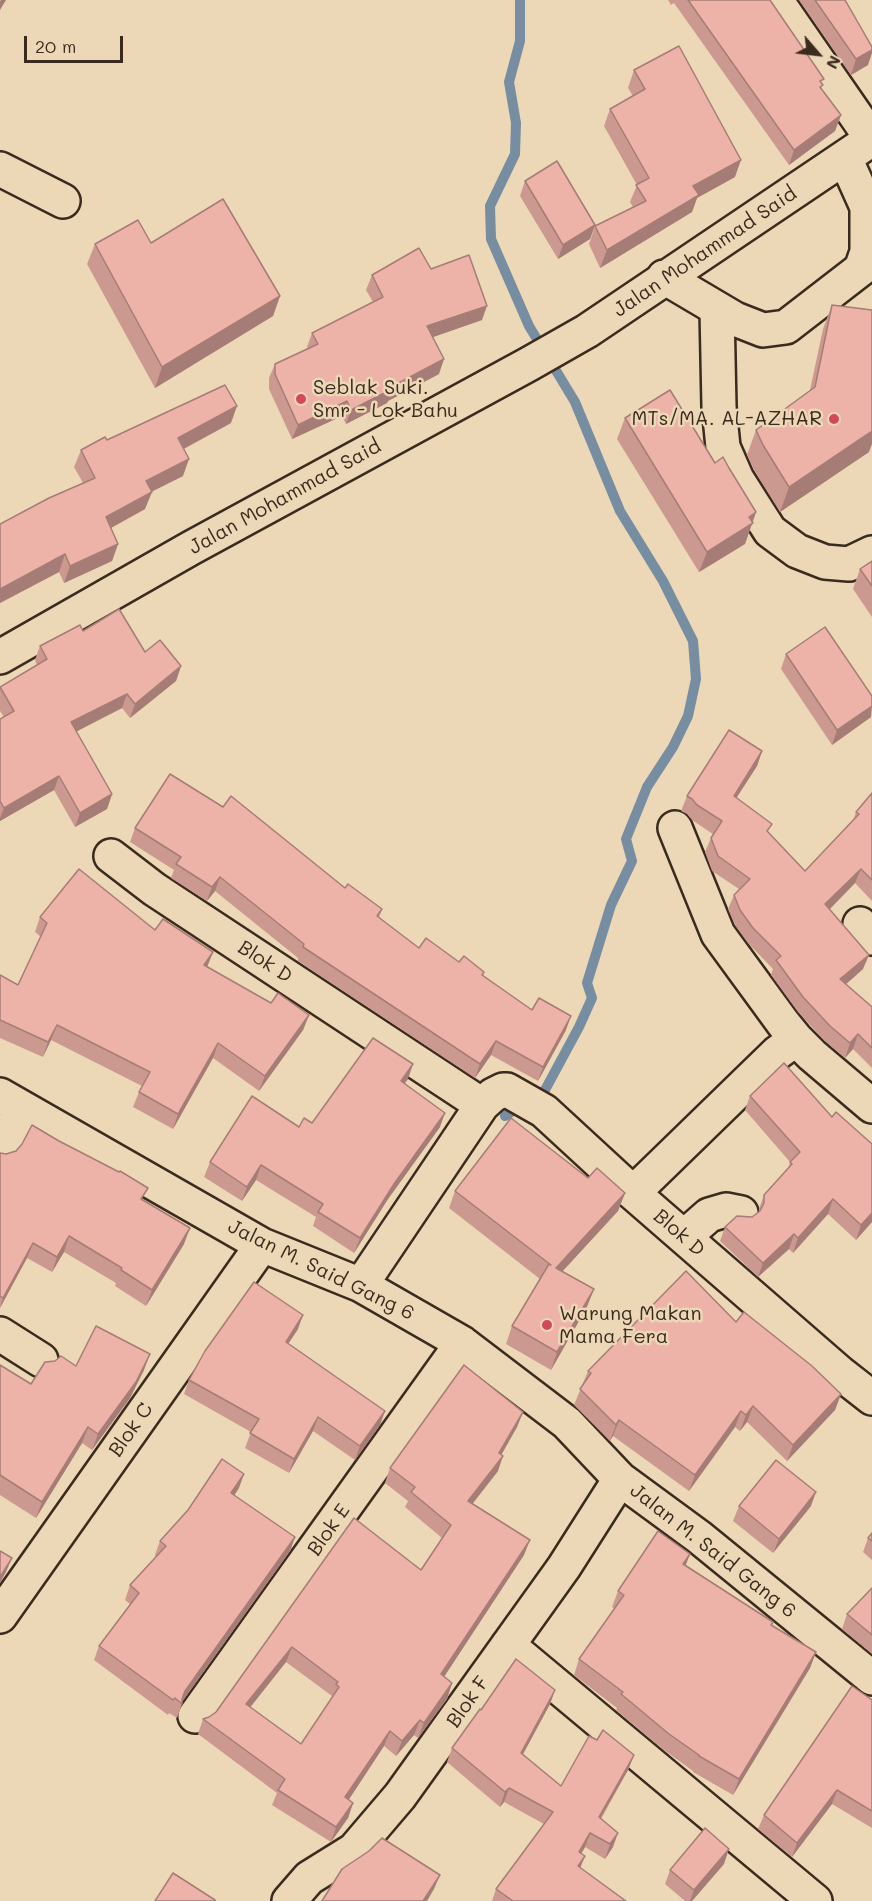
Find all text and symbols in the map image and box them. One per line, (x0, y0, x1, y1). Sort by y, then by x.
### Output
scale bar (27, 24, 126, 62)
north arrow (788, 24, 848, 84)
text: 20 m (35, 34, 76, 58)
text: N (822, 52, 846, 73)
street label: Jalan Mohammad Said (609, 182, 801, 322)
place label: Seblak Suki. Smr - Lok Bahu (313, 376, 458, 423)
marker: Seblak Suki. Smr - Lok Bahu (294, 392, 308, 406)
place label: MTs/MA. AL-AZHAR (632, 407, 822, 431)
marker: MTs/MA. AL-AZHAR (827, 412, 841, 426)
street label: Jalan Mohammad Said (185, 434, 385, 560)
street label: Blok D (233, 936, 297, 988)
street label: Blok D (648, 1204, 710, 1262)
street label: Jalan M. Said Gang 6 (224, 1214, 418, 1326)
place label: Warung Makan Mama Fera (559, 1302, 702, 1349)
marker: Warung Makan Mama Fera (540, 1318, 554, 1332)
street label: Blok C (104, 1398, 158, 1462)
street label: Jalan M. Said Gang 6 (625, 1479, 801, 1623)
street label: Blok E (303, 1499, 355, 1561)
street label: Blok F (442, 1672, 494, 1732)

